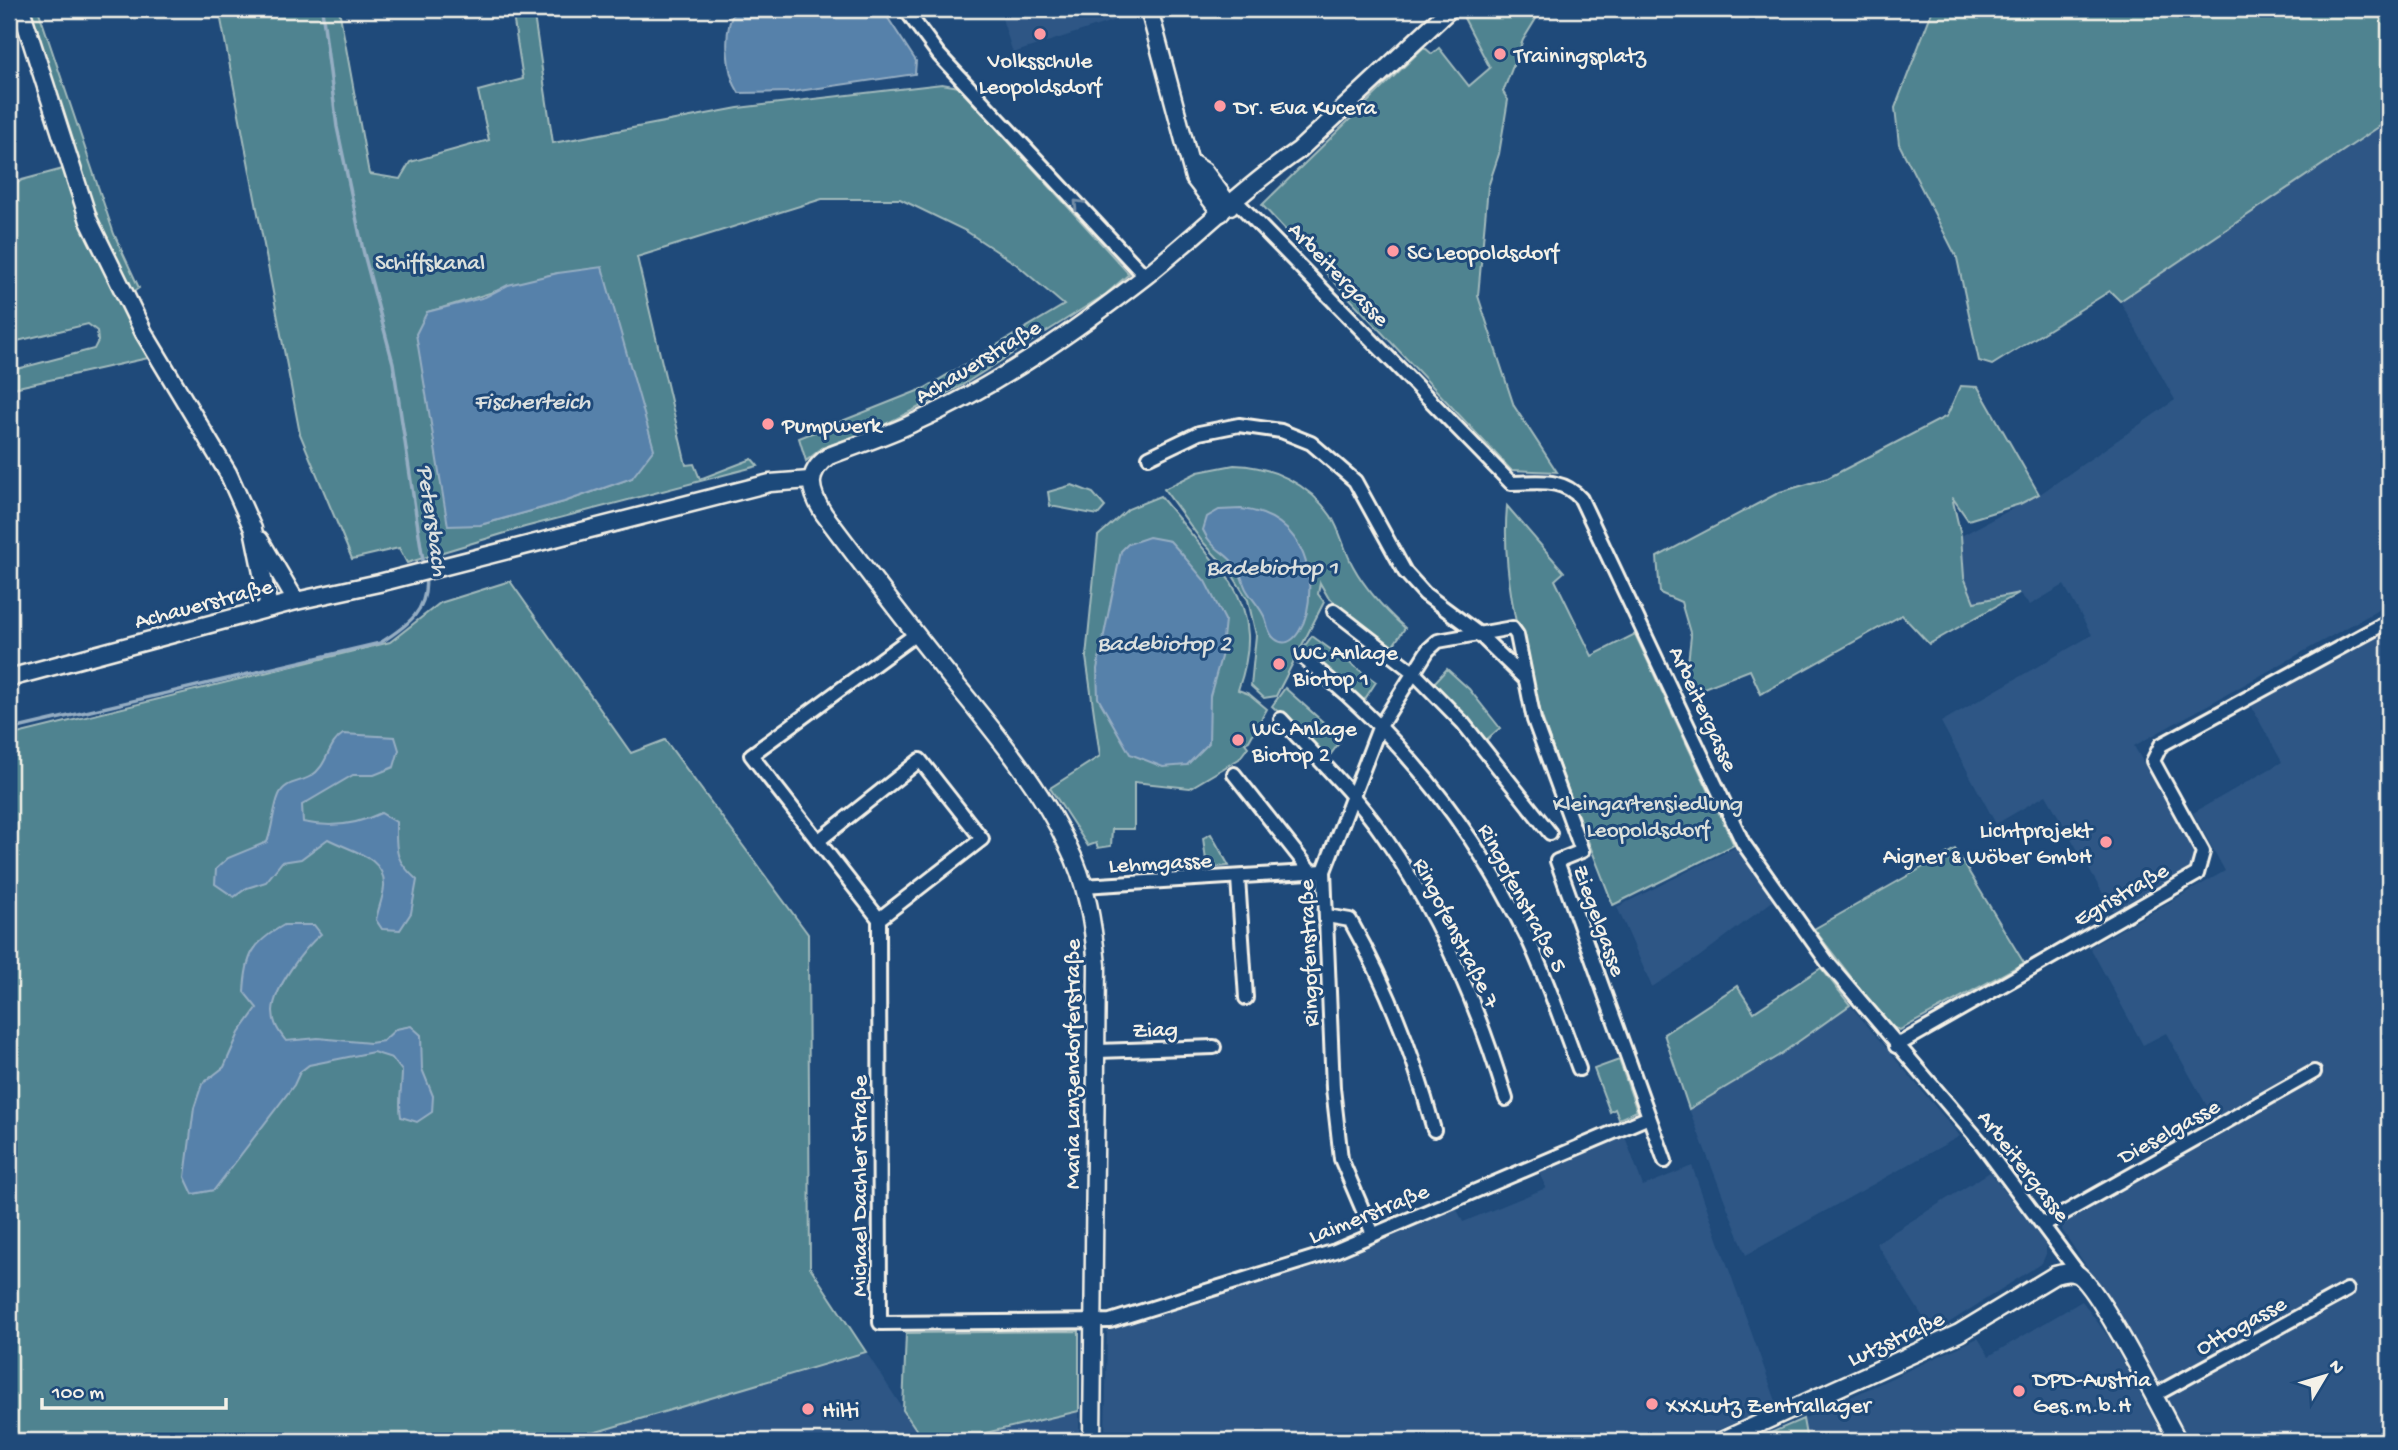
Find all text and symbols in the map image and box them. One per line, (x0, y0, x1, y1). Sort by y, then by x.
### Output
marker: Volksschule Leopoldsdorf (1032, 26, 1048, 42)
place label: Trainingsplatz (1512, 44, 1647, 71)
marker: Trainingsplatz (1492, 46, 1508, 62)
place label: Volksschule Leopoldsdorf (978, 49, 1104, 102)
place label: Dr. Eva Kucera (1232, 96, 1378, 123)
marker: Dr. Eva Kucera (1212, 98, 1228, 114)
one-way arrow (1074, 199, 1086, 212)
street label: Arbeitergasse (1281, 218, 1395, 334)
place label: SC Leopoldsdorf (1407, 241, 1561, 268)
marker: SC Leopoldsdorf (1385, 243, 1401, 259)
park label: Schiffskanal (375, 251, 485, 278)
street label: Achauerstraße (911, 314, 1048, 411)
water label: Fischerteich (474, 389, 591, 418)
place label: Pumpwerk (781, 414, 884, 441)
marker: Pumpwerk (760, 416, 776, 432)
water label: Petersbach (408, 463, 453, 579)
water label: Badebiotop 1 (1206, 555, 1338, 584)
street label: Achauerstraße (132, 574, 277, 637)
water label: Badebiotop 2 (1097, 631, 1232, 660)
place label: WC Anlage Biotop 1 (1292, 641, 1399, 694)
street label: Arbeitergasse (1661, 643, 1743, 777)
marker: WC Anlage Biotop 1 (1271, 656, 1287, 672)
place label: WC Anlage Biotop 2 (1251, 717, 1358, 770)
marker: WC Anlage Biotop 2 (1230, 732, 1246, 748)
park label: Kleingartensiedlung Leopoldsdorf (1553, 792, 1743, 845)
street label: Ringofenstraße 5 (1470, 819, 1572, 978)
place label: Lichtprojekt Aigner & Wöber GmbH (1883, 819, 2094, 872)
marker: Lichtprojekt Aigner & Wöber GmbH (2098, 834, 2114, 850)
street label: Lehmgasse (1108, 848, 1214, 881)
street label: Ringofenstraße 7 (1405, 854, 1505, 1014)
street label: Egristraße (2069, 857, 2175, 934)
street label: Ziegelgasse (1565, 862, 1631, 982)
street label: Ringofenstraße (1294, 878, 1327, 1027)
street label: Maria Lanzendorferstraße (1061, 938, 1088, 1189)
street label: Ziag (1132, 1017, 1178, 1046)
street label: Michael Dachler Straße (848, 1074, 875, 1297)
street label: Dieselgasse (2112, 1094, 2226, 1173)
street label: Arbeitergasse (1970, 1106, 2075, 1229)
street label: Laimerstraße (1305, 1178, 1434, 1252)
street label: Ottogasse (2192, 1291, 2293, 1363)
street label: Lutzstraße (1844, 1306, 1950, 1374)
north arrow (2290, 1342, 2360, 1412)
text: N (2323, 1356, 2349, 1380)
scale bar (42, 1366, 226, 1410)
place label: DPD-Austria Ges.m.b.H (2031, 1368, 2152, 1421)
text: 100 m (51, 1382, 104, 1407)
marker: DPD-Austria Ges.m.b.H (2011, 1383, 2027, 1399)
place label: XXXLutz Zentrallager (1665, 1394, 1873, 1421)
marker: XXXLutz Zentrallager (1644, 1396, 1660, 1412)
place label: Hilti (822, 1399, 860, 1426)
marker: Hilti (800, 1401, 816, 1417)

